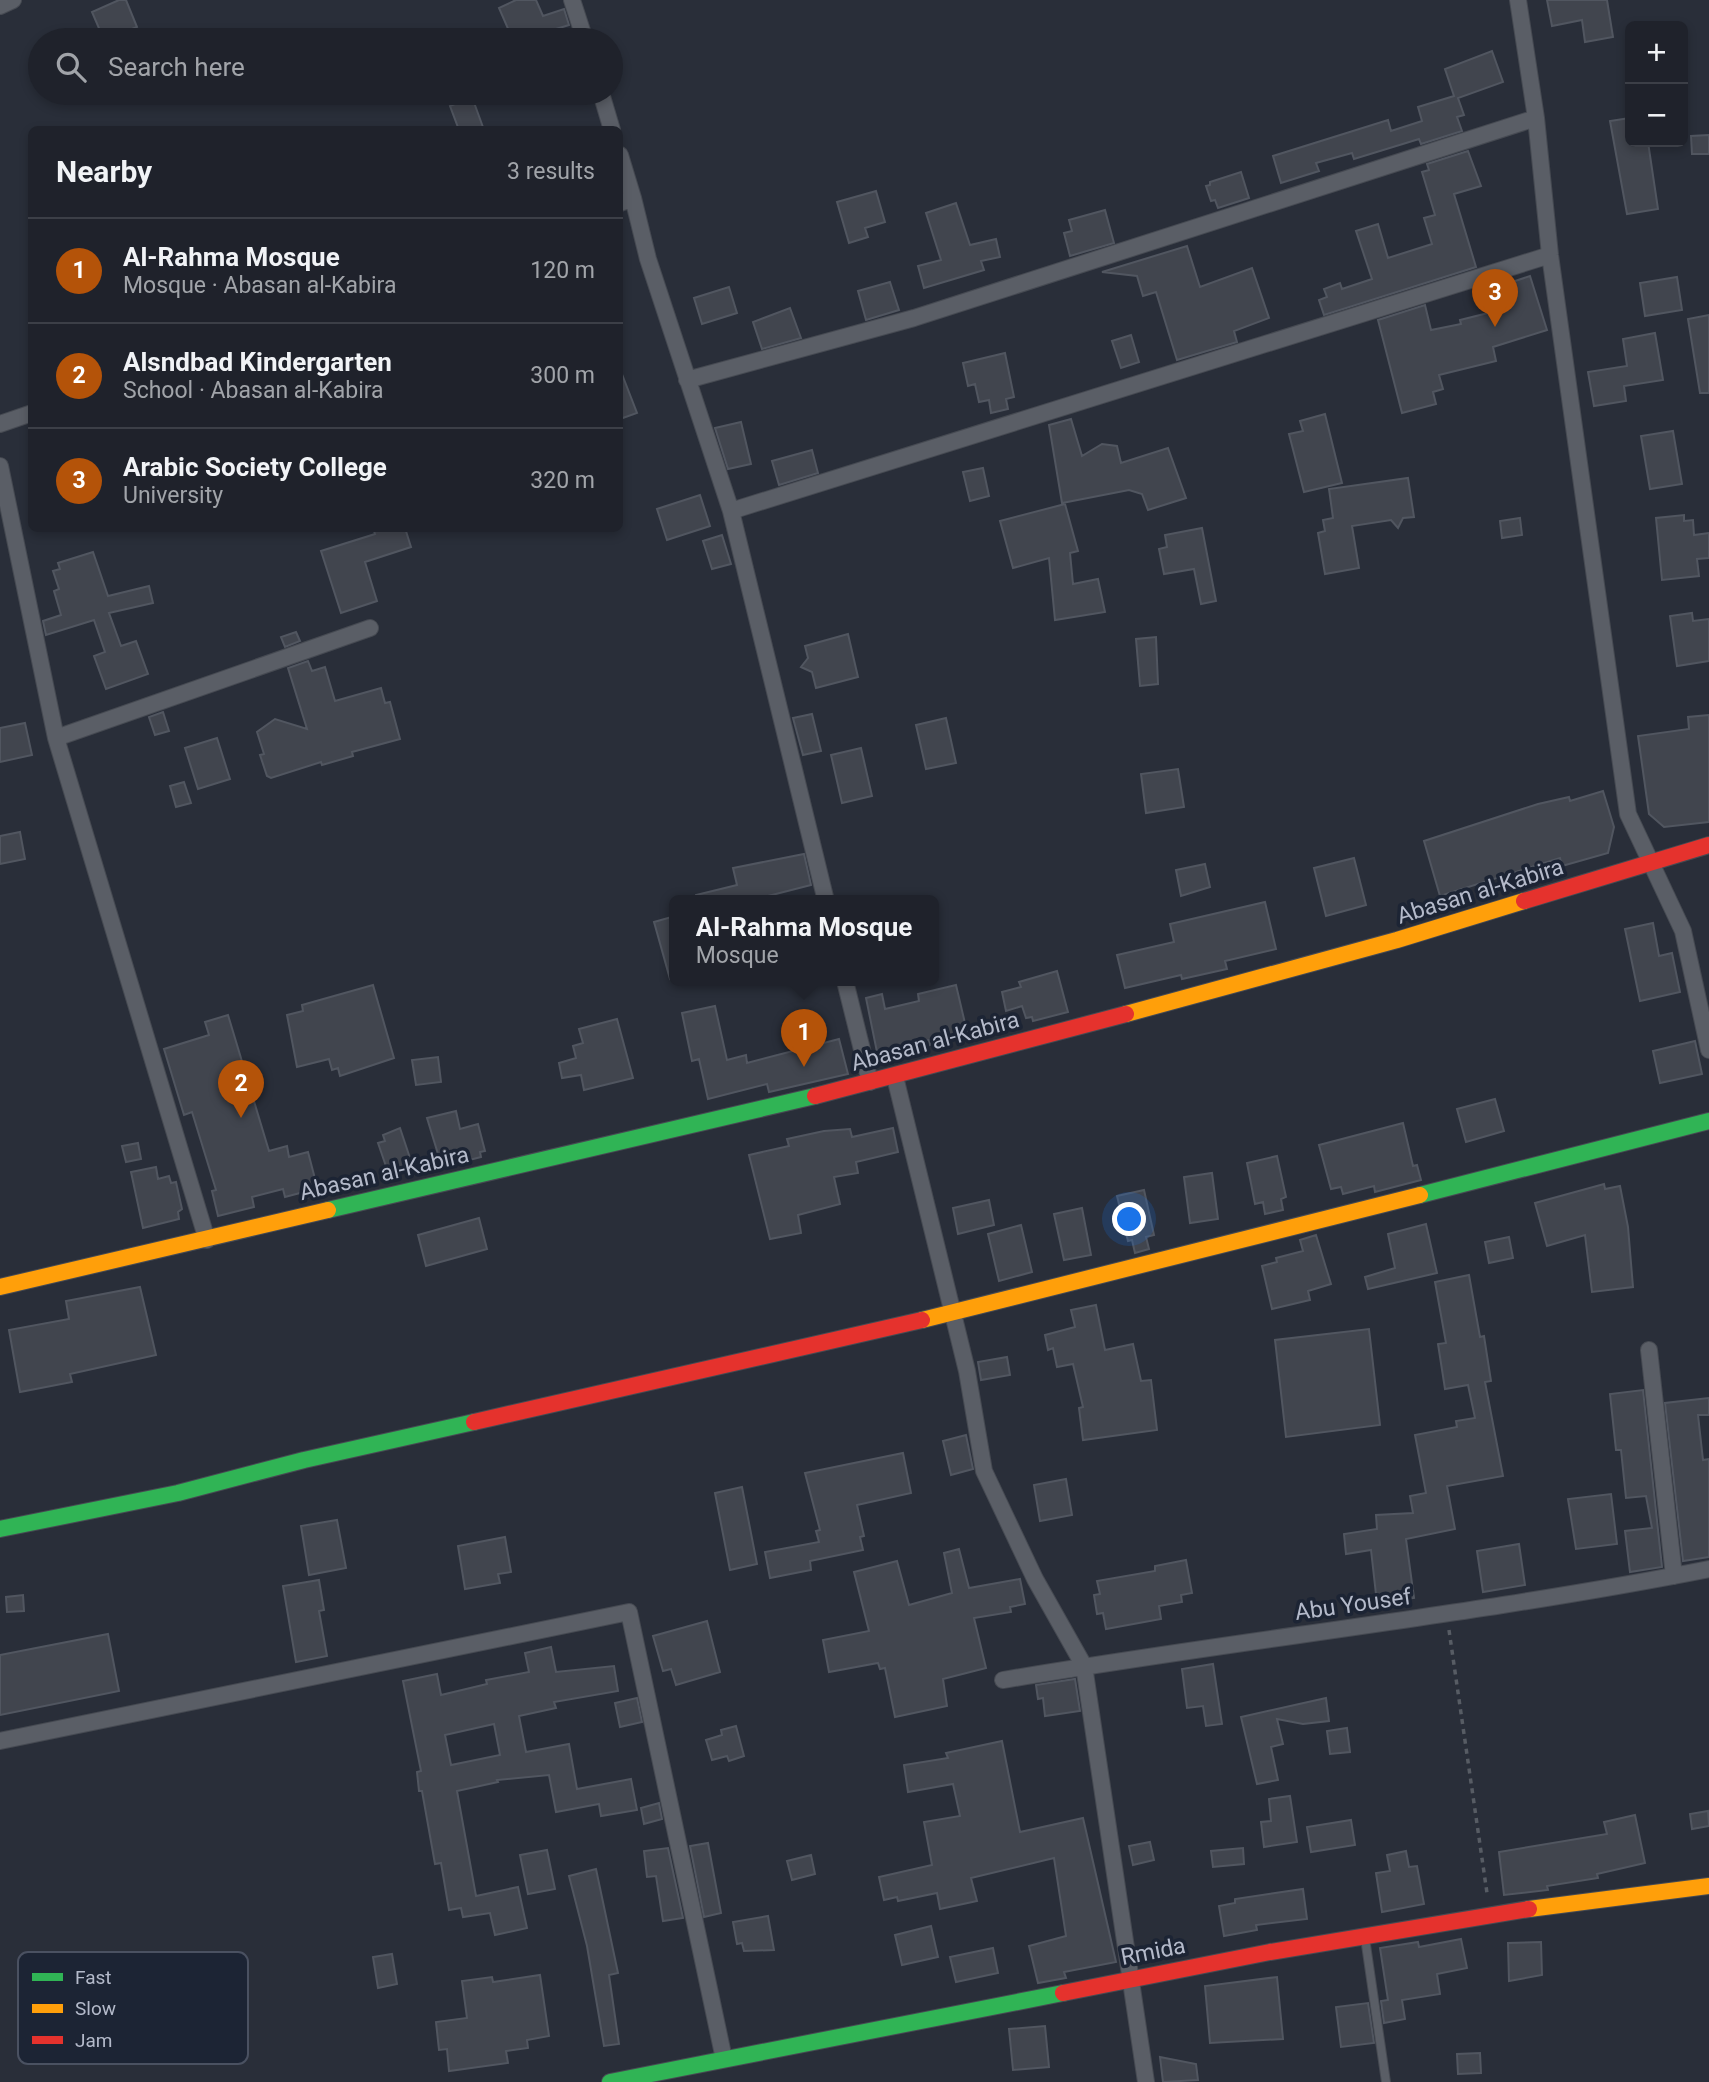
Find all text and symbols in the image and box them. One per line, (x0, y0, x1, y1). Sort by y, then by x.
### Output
map controls (1625, 21, 1688, 147)
button: + (1625, 21, 1688, 84)
search box (28, 28, 623, 105)
icon: search (52, 48, 90, 86)
text: Search here (108, 52, 245, 82)
button: − (1625, 84, 1688, 147)
text: Nearby (56, 154, 152, 189)
text: 3 results (507, 158, 595, 185)
text: Al-Rahma Mosque (123, 242, 340, 272)
text: 1 (72, 257, 86, 284)
text: 120 m (530, 257, 595, 284)
pin: 3 (1472, 269, 1518, 327)
text: Mosque · Abasan al-Kabira (123, 272, 396, 299)
text: Alsndbad Kindergarten (123, 347, 392, 377)
text: 2 (72, 362, 86, 389)
text: 300 m (530, 362, 595, 389)
text: School · Abasan al-Kabira (123, 377, 384, 404)
text: Arabic Society College (123, 452, 387, 482)
text: 3 (72, 467, 86, 494)
text: 320 m (530, 467, 595, 494)
text: University (123, 482, 223, 509)
street label: Abasan al-Kabira (1393, 853, 1567, 930)
popup (669, 895, 939, 986)
text: Al-Rahma Mosque (696, 912, 912, 942)
text: Mosque (696, 942, 779, 969)
street label: Abasan al-Kabira (848, 1006, 1022, 1077)
pin: 1 (781, 1009, 827, 1067)
pin: 2 (218, 1060, 264, 1118)
street label: Abasan al-Kabira (297, 1141, 471, 1206)
your location (1112, 1202, 1146, 1236)
street label: Abu Yousef (1293, 1583, 1414, 1626)
street label: Rmida (1118, 1932, 1188, 1971)
legend (18, 1952, 248, 2064)
text: Fast (75, 1966, 112, 1989)
text: Slow (75, 1997, 116, 2020)
text: Jam (75, 2029, 112, 2052)

